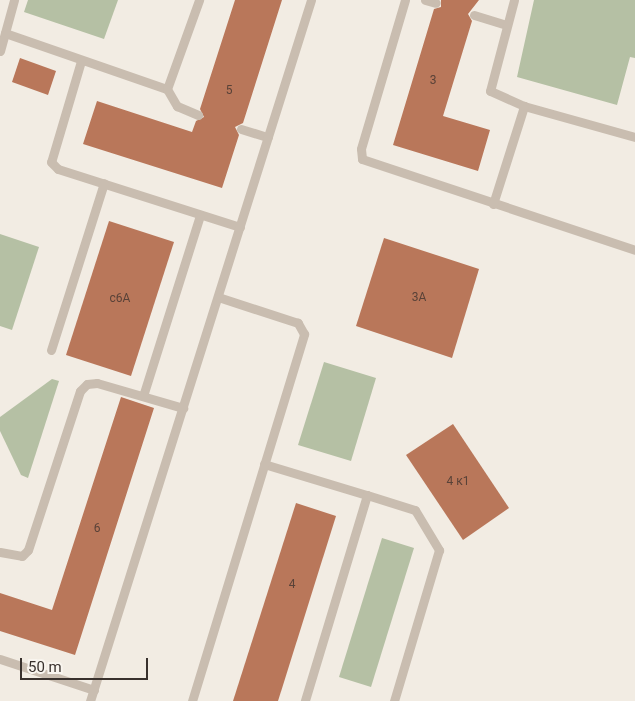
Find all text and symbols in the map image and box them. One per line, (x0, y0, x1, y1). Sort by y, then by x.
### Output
house number: 3 (430, 74, 436, 88)
house number: 5 (226, 84, 232, 98)
house number: 3А (412, 291, 426, 305)
house number: с6А (110, 292, 130, 306)
house number: 4 к1 (447, 475, 469, 489)
house number: 6 (94, 522, 100, 536)
house number: 4 (289, 578, 295, 592)
scale bar (22, 648, 150, 680)
text: 50 m (28, 658, 62, 676)

